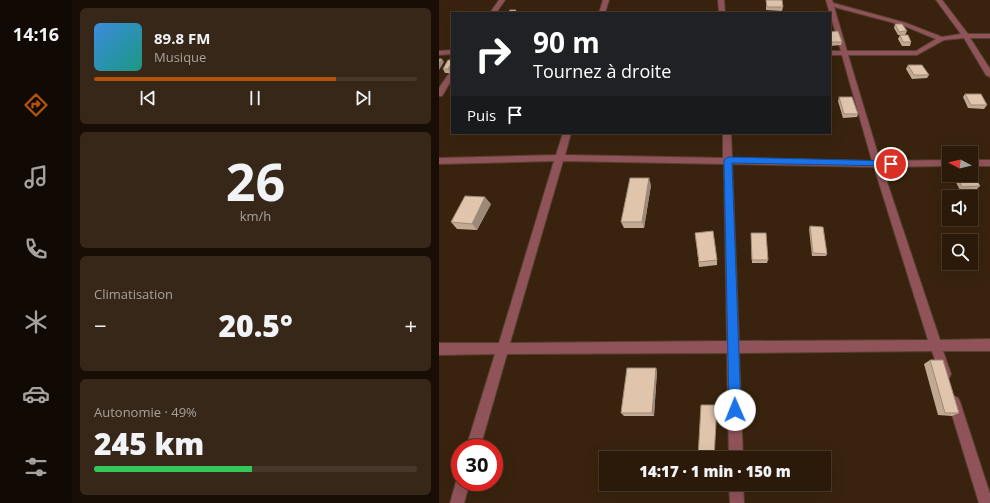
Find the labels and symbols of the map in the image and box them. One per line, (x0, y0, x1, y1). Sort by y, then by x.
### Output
north arrow (942, 146, 978, 182)
pin (874, 147, 908, 181)
position arrow (714, 389, 756, 431)
speed limit sign: 30 (451, 439, 503, 491)

